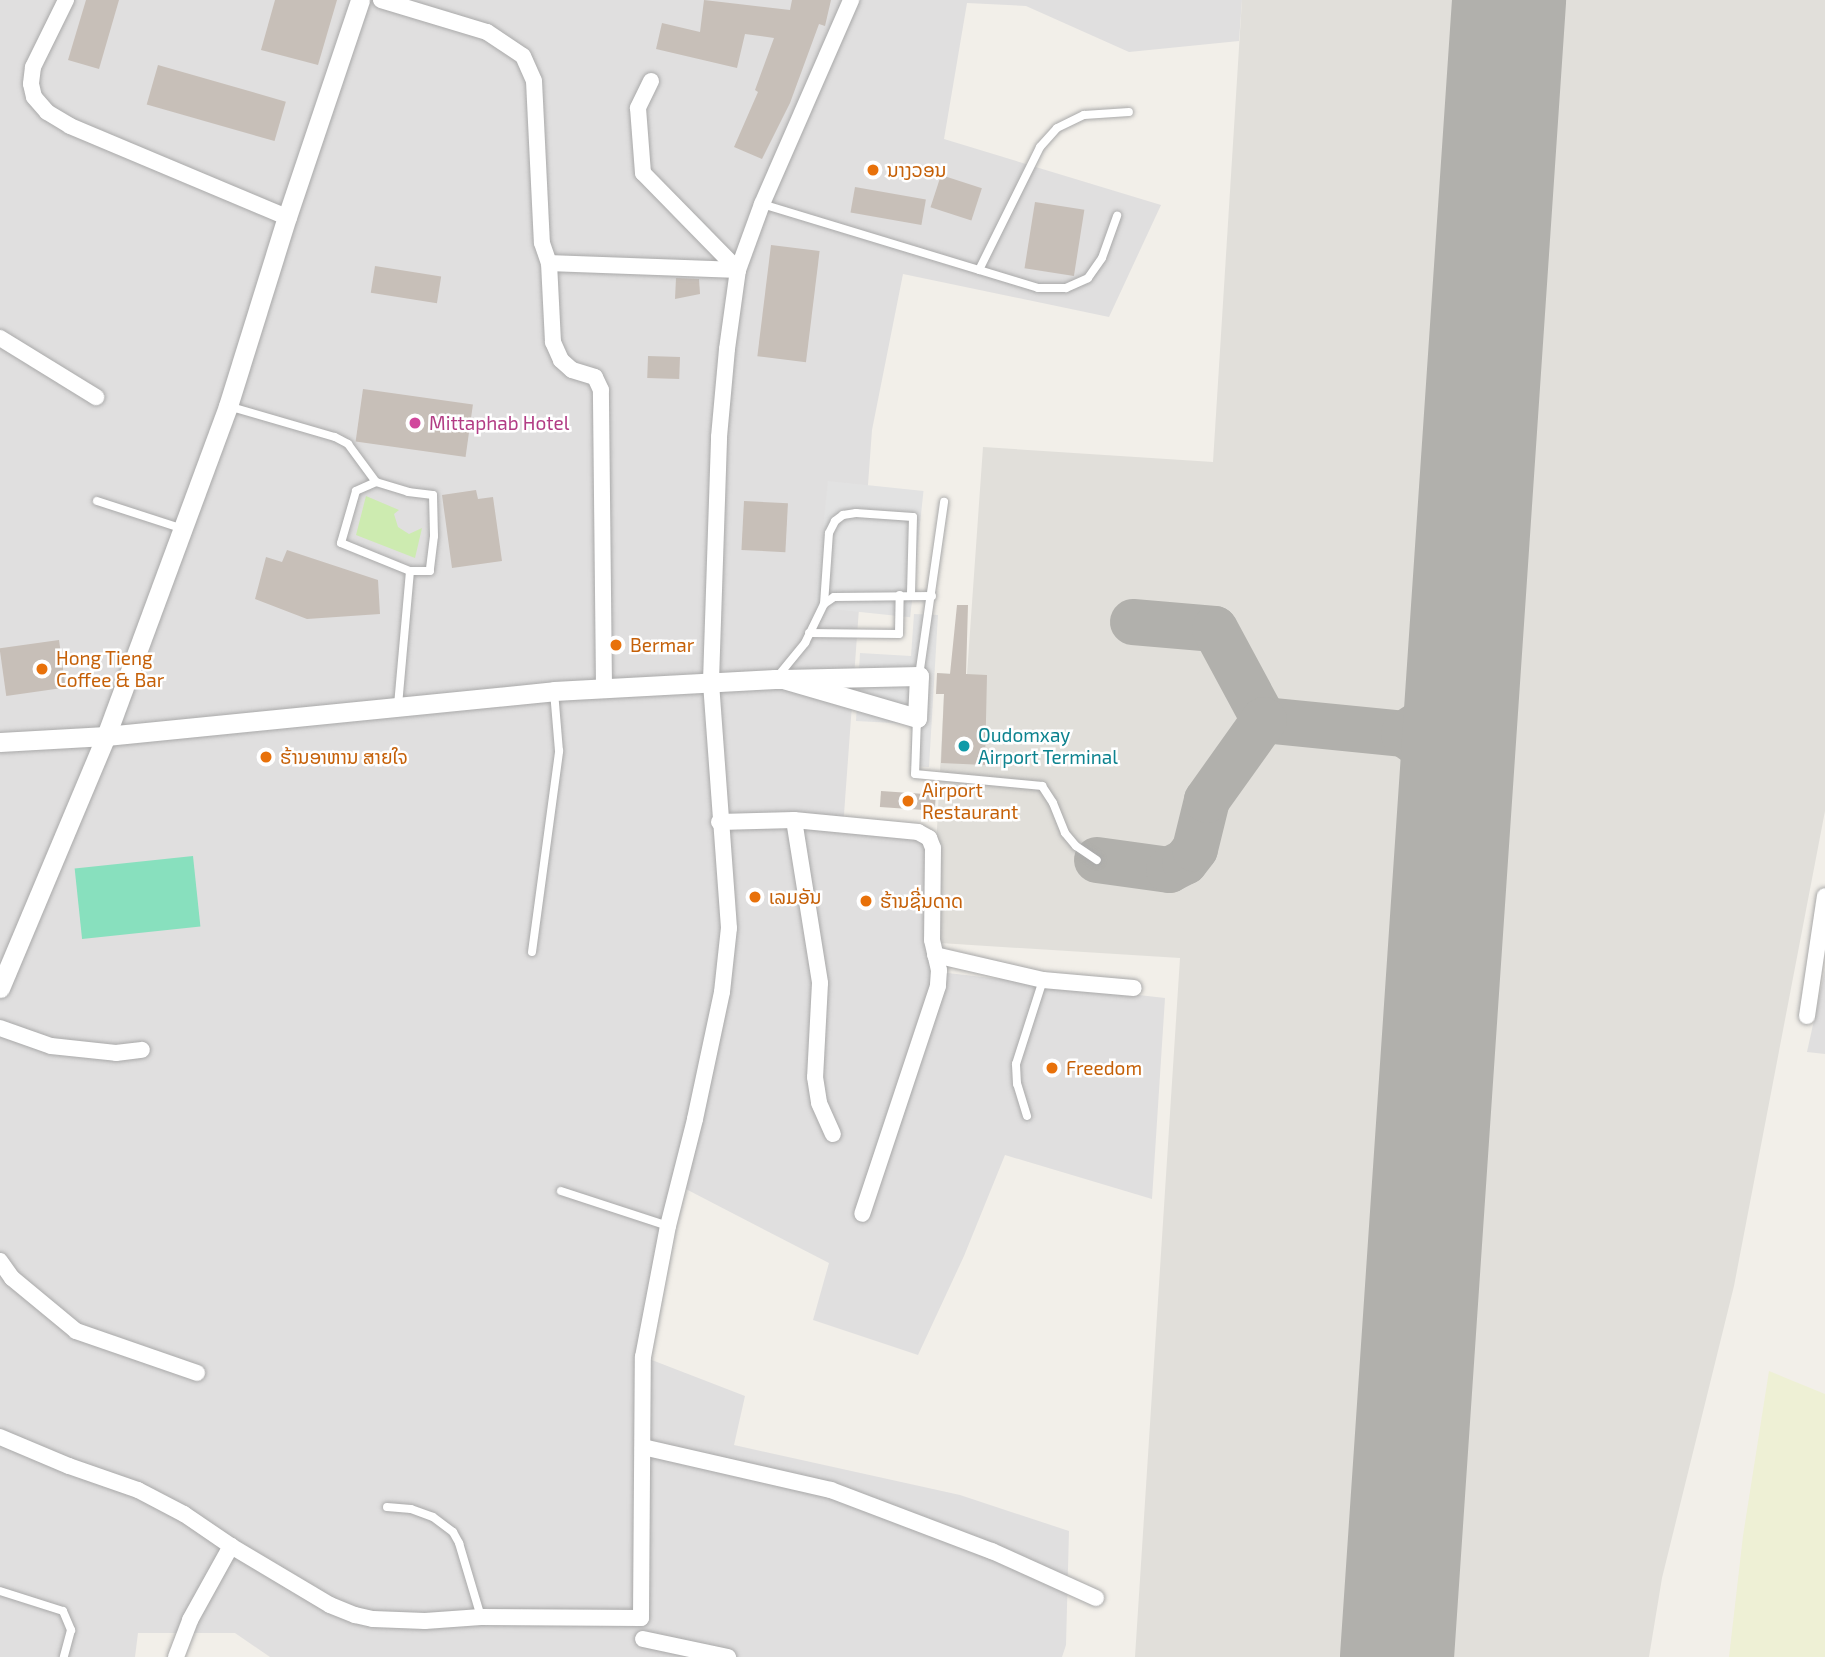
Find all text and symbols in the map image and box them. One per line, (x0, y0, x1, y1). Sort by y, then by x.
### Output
place label: ນາງວອນ (887, 159, 946, 181)
marker: ນາງວອນ (865, 162, 881, 178)
place label: Mittaphab Hotel (429, 412, 569, 434)
marker: Mittaphab Hotel (407, 415, 423, 431)
place label: Bermar (630, 634, 694, 656)
marker: Bermar (608, 637, 624, 653)
place label: Hong Tieng Coffee & Bar (56, 647, 164, 691)
marker: Hong Tieng Coffee & Bar (34, 661, 50, 677)
place label: Oudomxay Airport Terminal (978, 724, 1118, 768)
marker: Oudomxay Airport Terminal (956, 738, 972, 754)
place label: ຮ້ານອາຫານ ສາຍໃຈ (280, 746, 408, 768)
marker: ຮ້ານອາຫານ ສາຍໃຈ (258, 749, 274, 765)
place label: Airport Restaurant (922, 779, 1018, 823)
marker: Airport Restaurant (900, 793, 916, 809)
place label: ເລມອັນ (769, 886, 821, 908)
marker: ເລມອັນ (747, 889, 763, 905)
place label: ຮ້ານຊີ່ນດາດ (880, 890, 963, 912)
marker: ຮ້ານຊີ່ນດາດ (858, 893, 874, 909)
place label: Freedom (1066, 1057, 1142, 1079)
marker: Freedom (1044, 1060, 1060, 1076)

